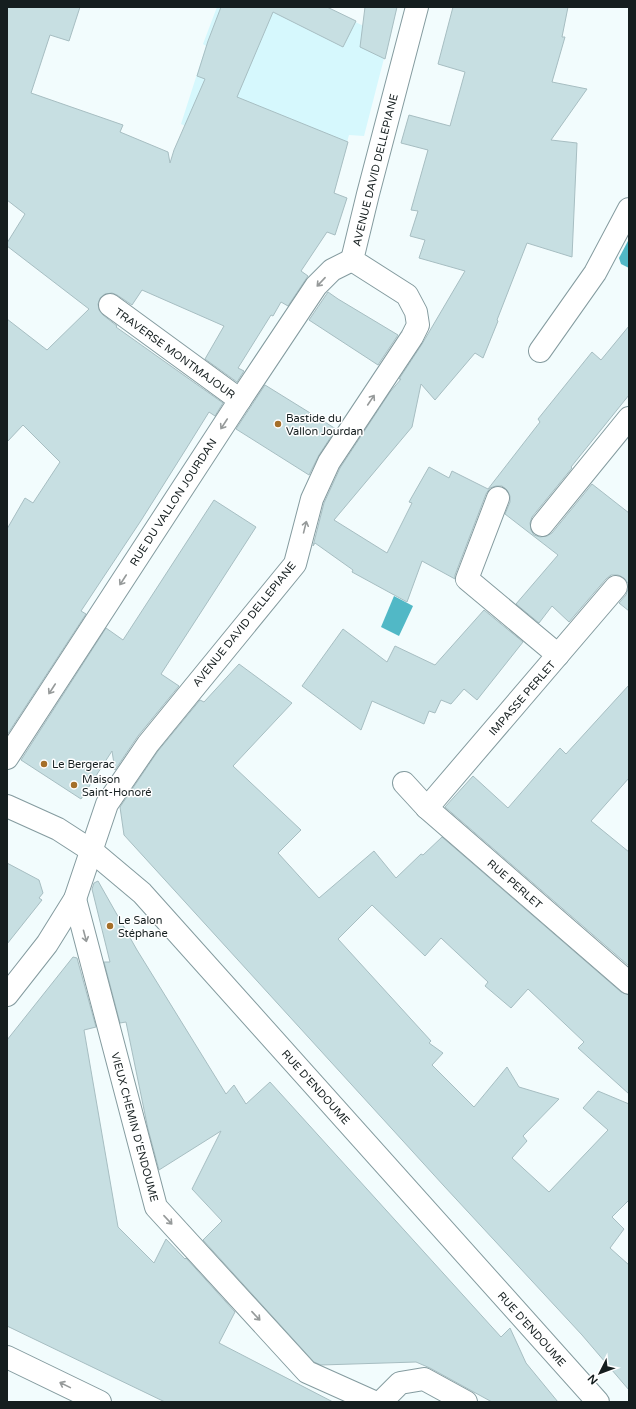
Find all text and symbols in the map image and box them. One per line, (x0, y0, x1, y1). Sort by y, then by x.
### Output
street label: AVENUE DAVID DELLEPIANE (350, 93, 401, 248)
one-way arrow (316, 276, 325, 287)
street label: TRAVERSE MONTMAJOUR (112, 305, 238, 402)
one-way arrow (367, 395, 375, 406)
place label: Bastide du Vallon Jourdan (286, 412, 363, 438)
one-way arrow (220, 418, 228, 430)
marker: Bastide du Vallon Jourdan (273, 419, 283, 429)
street label: RUE DU VALLON JOURDAN (127, 436, 220, 569)
one-way arrow (302, 520, 309, 533)
street label: AVENUE DAVID DELLEPIANE (190, 559, 299, 689)
one-way arrow (119, 574, 127, 585)
street label: IMPASSE PERLET (486, 658, 559, 738)
one-way arrow (48, 683, 56, 694)
place label: Le Bergerac (52, 758, 115, 771)
marker: Le Bergerac (39, 759, 49, 769)
place label: Maison Saint-Honoré (82, 773, 151, 799)
marker: Maison Saint-Honoré (69, 780, 79, 790)
street label: RUE PERLET (485, 857, 545, 912)
place label: Le Salon Stéphane (118, 914, 168, 940)
marker: Le Salon Stéphane (105, 921, 115, 931)
one-way arrow (81, 930, 89, 943)
street label: RUE D'ENDOUME (279, 1047, 353, 1127)
street label: VIEUX CHEMIN D'ENDOUME (108, 1051, 161, 1203)
one-way arrow (163, 1215, 172, 1225)
street label: RUE D'ENDOUME (495, 1289, 569, 1369)
one-way arrow (251, 1311, 261, 1321)
north arrow (580, 1353, 620, 1393)
text: N (585, 1372, 601, 1387)
one-way arrow (60, 1381, 72, 1388)

